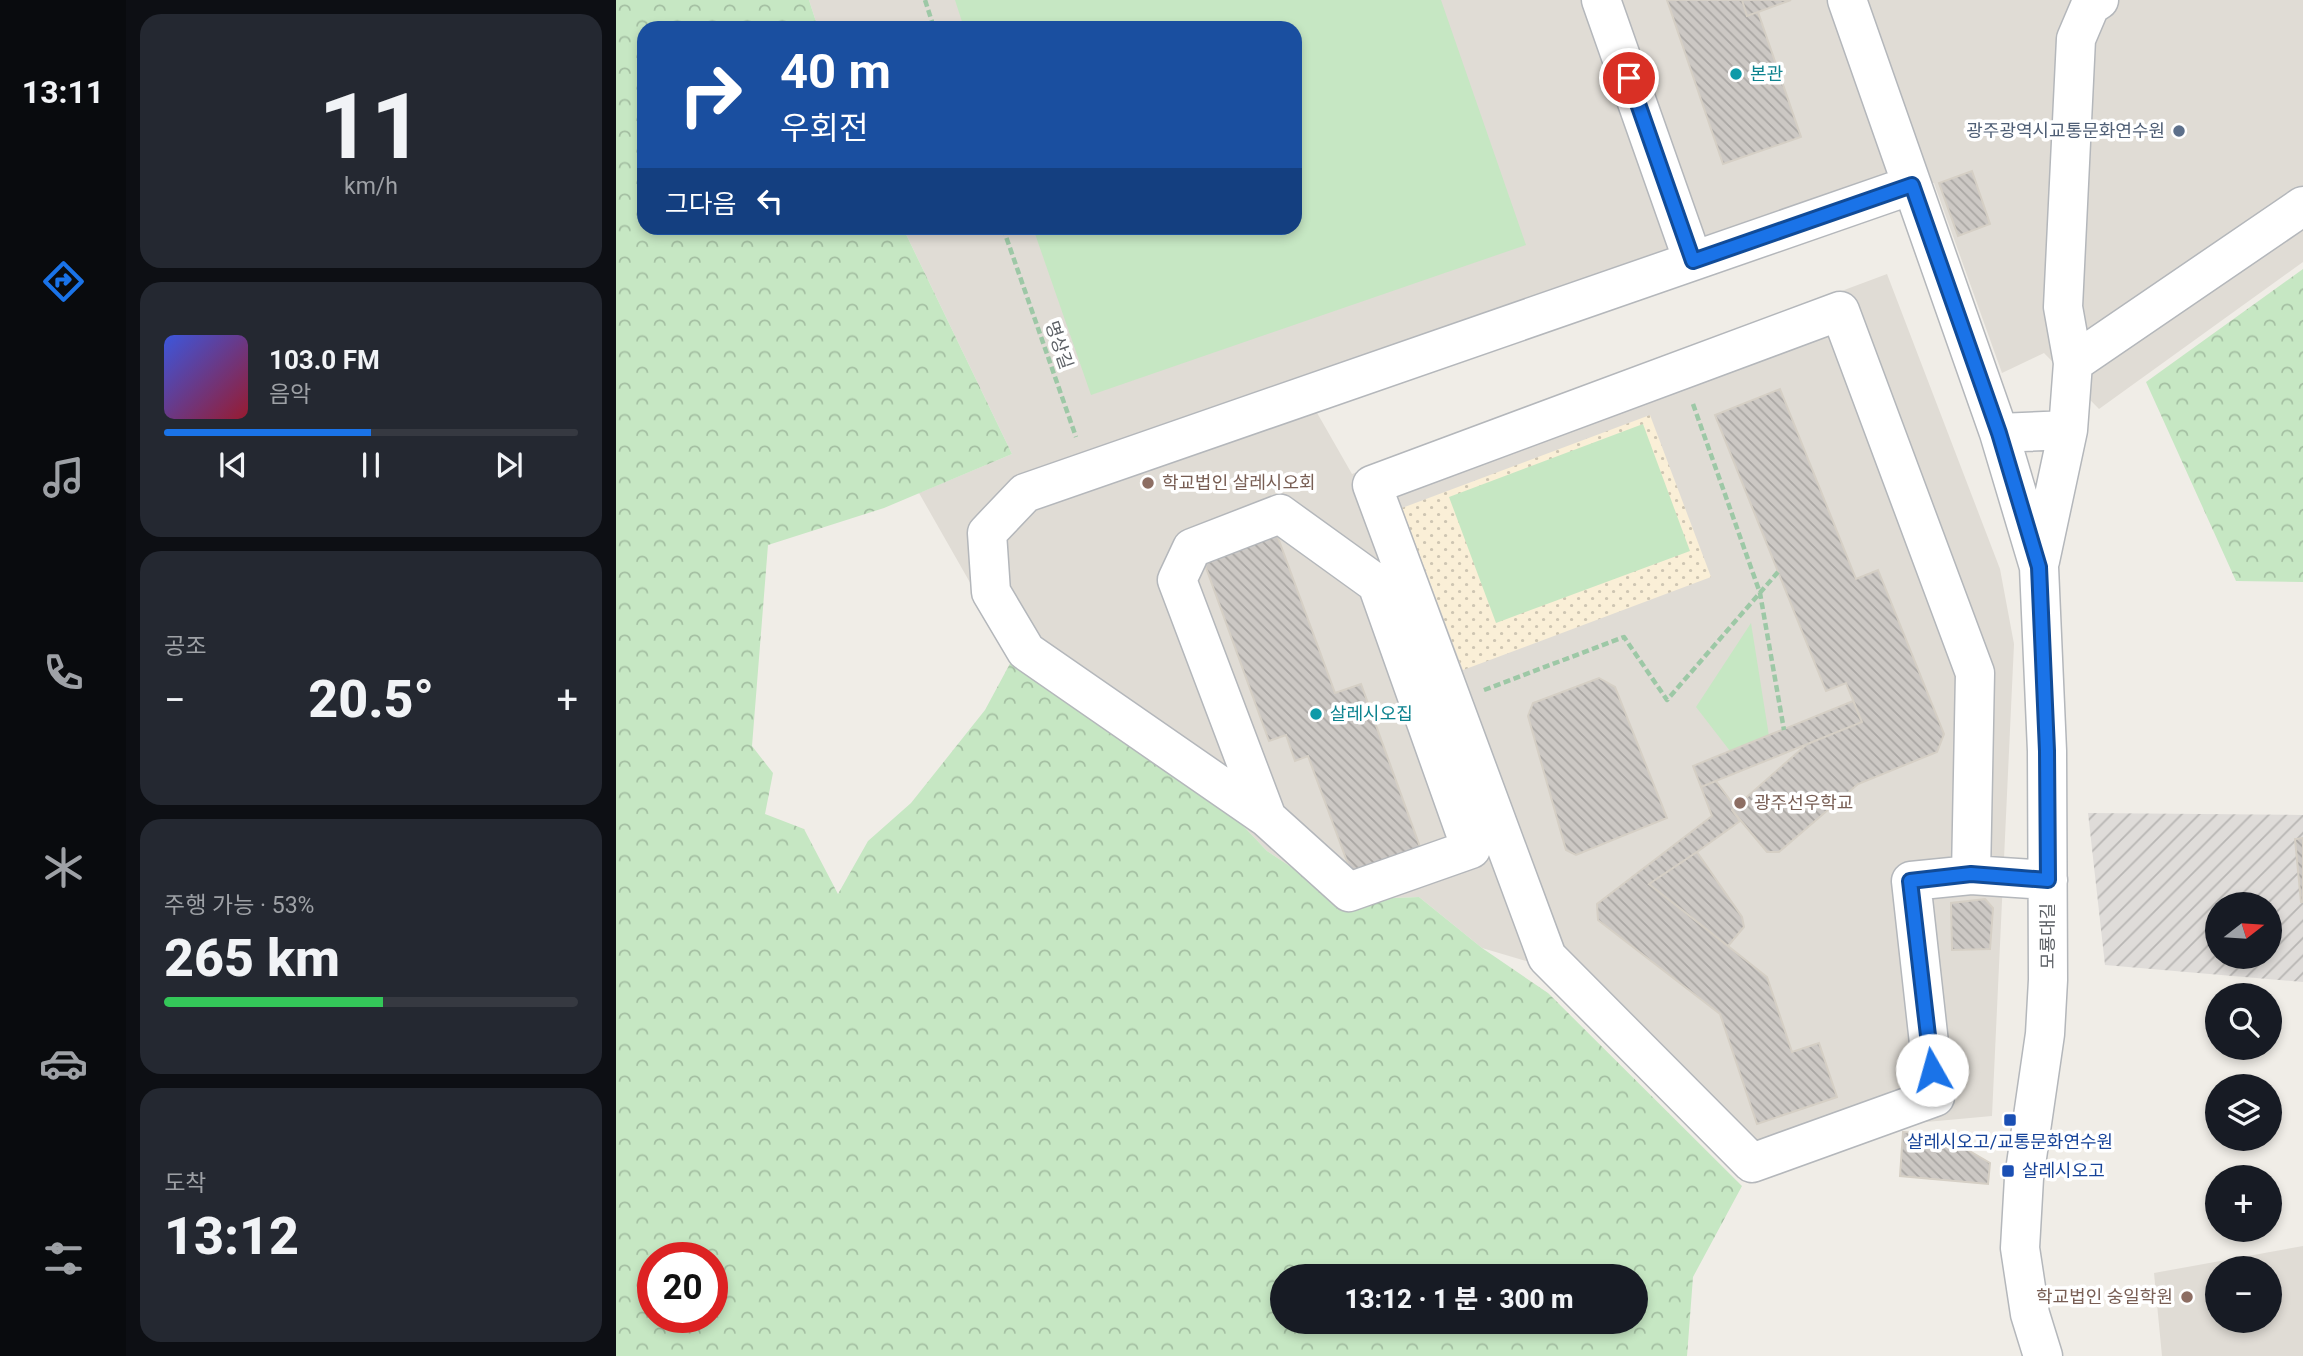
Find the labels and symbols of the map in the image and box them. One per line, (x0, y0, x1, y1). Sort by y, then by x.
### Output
pin (1599, 48, 1659, 108)
place label: 본관 (1750, 63, 1784, 84)
marker: 본관 (1728, 66, 1744, 82)
place label: 광주광역시교통문화연수원 (1966, 120, 2165, 141)
marker: 광주광역시교통문화연수원 (2171, 123, 2187, 139)
street label: 명상길 (1041, 318, 1077, 372)
place label: 학교법인 살레시오회 (1162, 472, 1316, 493)
marker: 학교법인 살레시오회 (1140, 475, 1156, 491)
place label: 살레시오집 (1330, 703, 1413, 724)
marker: 살레시오집 (1308, 706, 1324, 722)
place label: 광주선우학교 (1754, 792, 1853, 813)
marker: 광주선우학교 (1732, 795, 1748, 811)
north arrow (2205, 892, 2282, 970)
street label: 모룡대길 (2037, 903, 2058, 969)
position arrow (1895, 1033, 1969, 1107)
marker: 살레시오고/교통문화연수원 (2002, 1112, 2018, 1128)
place label: 살레시오고/교통문화연수원 (1907, 1131, 2113, 1152)
place label: 살레시오고 (2022, 1160, 2105, 1181)
marker: 살레시오고 (2000, 1163, 2016, 1179)
speed limit sign: 20 (637, 1242, 728, 1333)
place label: 학교법인 숭일학원 (2036, 1286, 2173, 1307)
marker: 학교법인 숭일학원 (2179, 1289, 2195, 1305)

